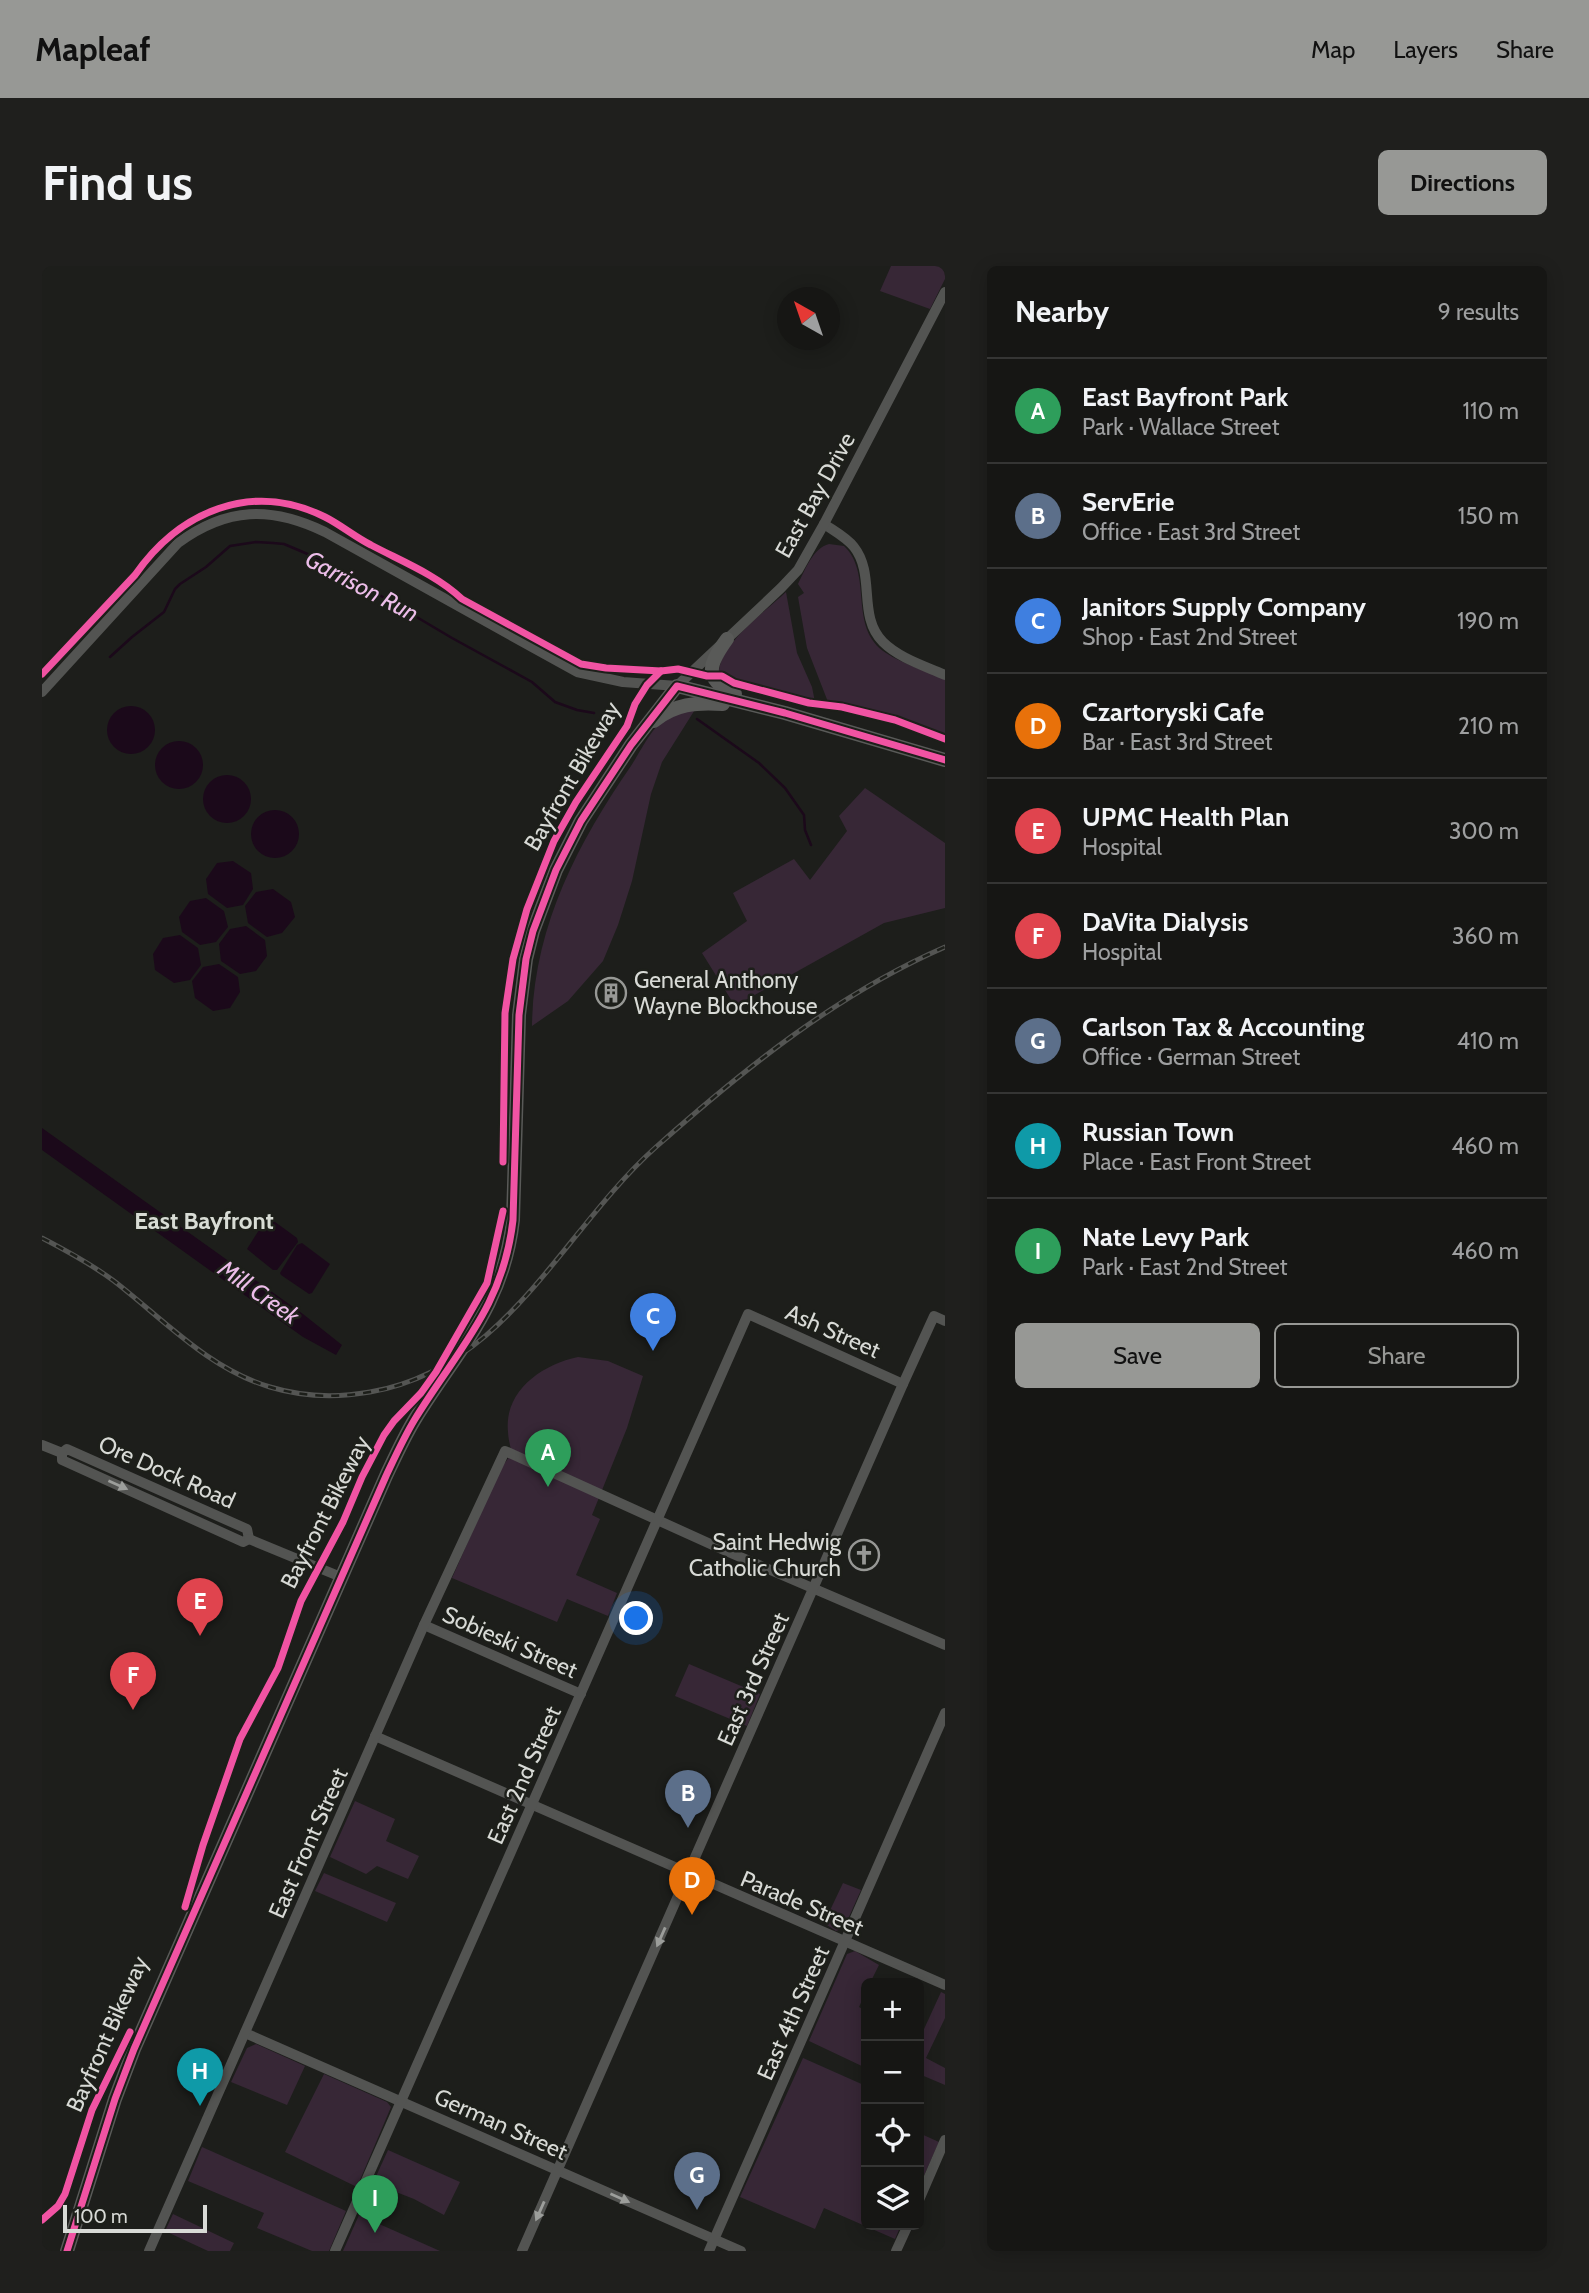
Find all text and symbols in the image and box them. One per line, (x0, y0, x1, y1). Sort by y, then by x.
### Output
text: Mapleaf (35, 29, 151, 69)
text: Map (1311, 35, 1355, 64)
text: Layers (1393, 35, 1458, 64)
text: Share (1496, 35, 1554, 64)
button: Directions (1378, 150, 1547, 215)
text: Find us (42, 153, 193, 212)
north arrow (777, 287, 840, 350)
text: Nearby (1015, 293, 1109, 330)
text: 9 results (1438, 298, 1519, 326)
text: East Bayfront Park (1082, 381, 1288, 413)
text: A (1031, 397, 1045, 425)
text: 110 m (1463, 397, 1519, 425)
text: Park · Wallace Street (1082, 413, 1279, 441)
street label: East Bay Drive (769, 427, 861, 563)
text: ServErie (1082, 486, 1174, 518)
text: B (1031, 502, 1045, 530)
text: 150 m (1458, 502, 1519, 530)
text: Office · East 3rd Street (1082, 518, 1300, 546)
water label: Garrison Run (300, 544, 424, 628)
text: Janitors Supply Company (1082, 591, 1366, 623)
text: C (1031, 607, 1045, 635)
text: 190 m (1457, 607, 1519, 635)
text: Shop · East 2nd Street (1082, 623, 1297, 651)
street label: Bayfront Bikeway (518, 696, 626, 856)
text: Czartoryski Cafe (1082, 696, 1264, 728)
text: D (1030, 712, 1046, 740)
text: 210 m (1458, 712, 1519, 740)
text: Bar · East 3rd Street (1082, 728, 1273, 756)
text: UPMC Health Plan (1082, 801, 1289, 833)
text: E (1031, 817, 1045, 845)
text: 300 m (1449, 817, 1519, 845)
text: Hospital (1082, 833, 1162, 861)
text: DaVita Dialysis (1082, 906, 1248, 938)
text: F (1032, 922, 1044, 950)
text: 360 m (1452, 922, 1519, 950)
text: Hospital (1082, 938, 1162, 966)
place label: General Anthony Wayne Blockhouse (634, 966, 818, 1020)
building icon: General Anthony Wayne Blockhouse (594, 976, 628, 1010)
text: Carlson Tax & Accounting (1082, 1011, 1364, 1043)
text: G (1030, 1027, 1046, 1055)
text: 410 m (1457, 1027, 1519, 1055)
text: Office · German Street (1082, 1043, 1300, 1071)
text: Russian Town (1082, 1116, 1234, 1148)
text: H (1030, 1132, 1046, 1160)
text: 460 m (1451, 1132, 1519, 1160)
text: Place · East Front Street (1082, 1148, 1311, 1176)
district label: East Bayfront (134, 1206, 274, 1235)
text: Nate Levy Park (1082, 1221, 1249, 1253)
text: I (1035, 1237, 1041, 1265)
text: 460 m (1451, 1237, 1519, 1265)
water label: Mill Creek (212, 1253, 306, 1331)
text: Park · East 2nd Street (1082, 1253, 1287, 1281)
pin: C (630, 1293, 676, 1351)
street label: Ash Street (781, 1298, 885, 1364)
button: Save (1015, 1323, 1260, 1388)
button: Share (1274, 1323, 1519, 1388)
street label: Ore Dock Road (94, 1429, 240, 1515)
pin: A (525, 1429, 571, 1487)
street label: Bayfront Bikeway (274, 1431, 376, 1593)
one-way arrow (108, 1479, 128, 1491)
place label: Saint Hedwig Catholic Church (689, 1528, 842, 1582)
church icon: Saint Hedwig Catholic Church (847, 1538, 881, 1572)
pin: E (177, 1578, 223, 1636)
street label: Sobieski Street (438, 1600, 582, 1684)
your location (619, 1601, 653, 1635)
street label: East 3rd Street (711, 1608, 795, 1750)
pin: F (110, 1652, 156, 1710)
street label: East 2nd Street (481, 1701, 567, 1848)
street label: East Front Street (262, 1763, 354, 1922)
pin: B (665, 1770, 711, 1828)
pin: D (669, 1857, 715, 1915)
street label: Parade Street (736, 1865, 868, 1942)
one-way arrow (655, 1926, 666, 1947)
street label: East 4th Street (751, 1941, 835, 2084)
street label: Bayfront Bikeway (60, 1951, 154, 2116)
map controls (861, 1978, 924, 2230)
button: + (861, 1978, 924, 2041)
button: − (861, 2041, 924, 2104)
pin: H (177, 2048, 223, 2106)
street label: German Street (430, 2082, 572, 2166)
button: locate (861, 2104, 924, 2167)
pin: G (674, 2152, 720, 2210)
button: layers (861, 2167, 924, 2230)
pin: I (352, 2175, 398, 2233)
one-way arrow (610, 2192, 630, 2204)
one-way arrow (534, 2200, 545, 2221)
scale bar (63, 2202, 206, 2234)
text: 100 m (74, 2205, 128, 2228)

